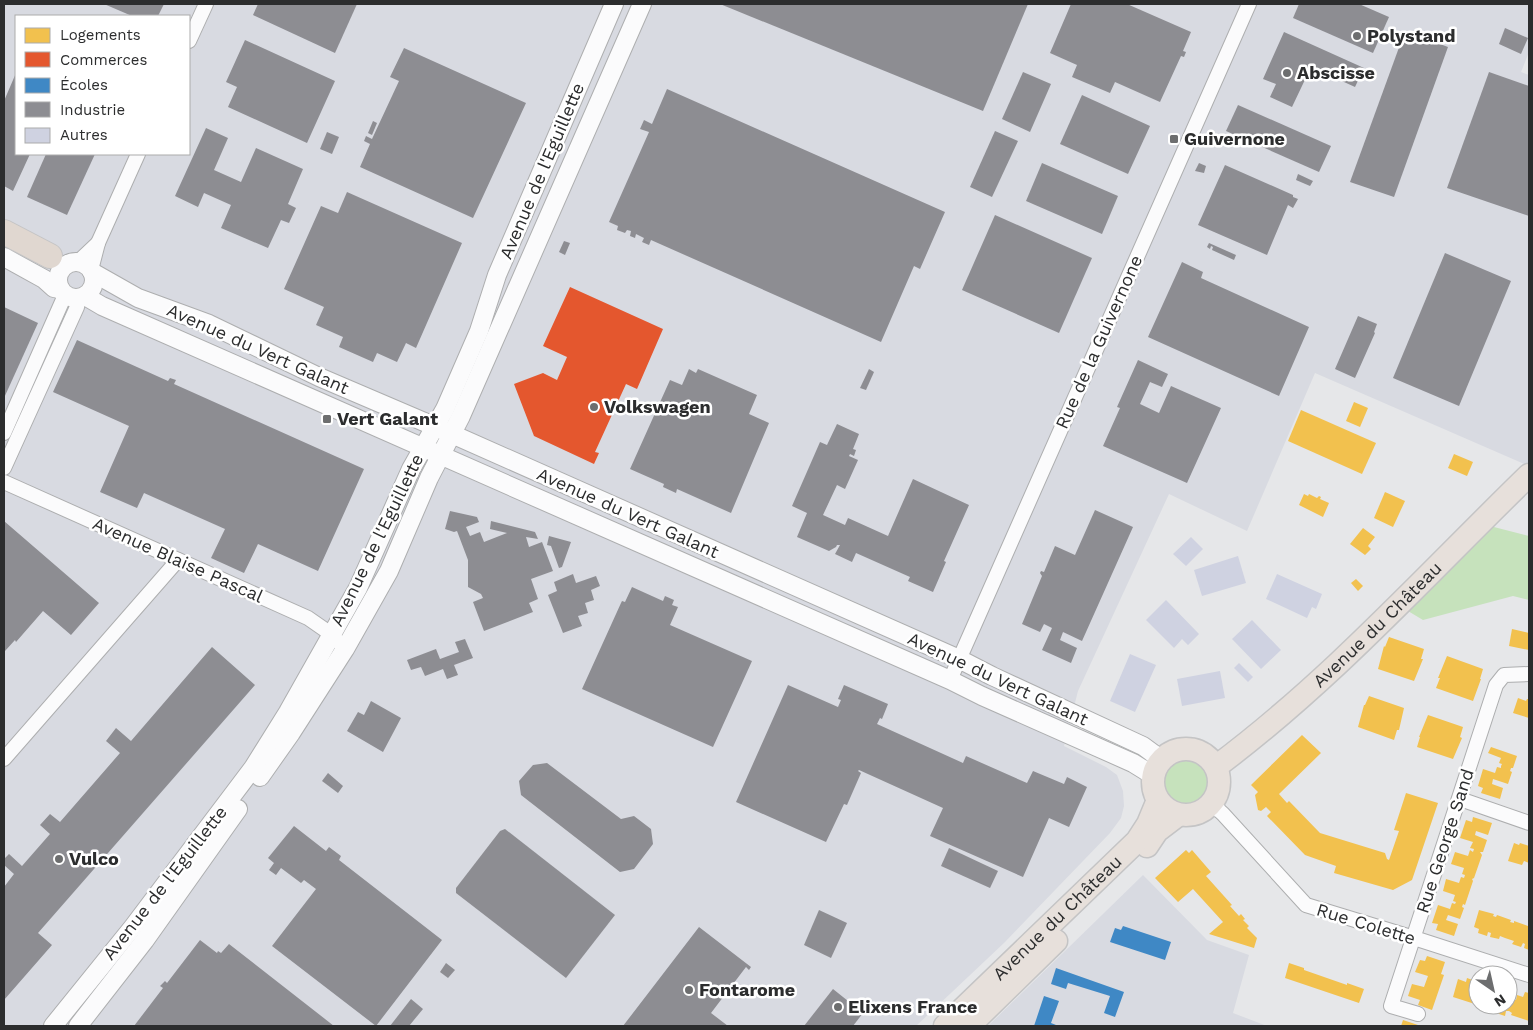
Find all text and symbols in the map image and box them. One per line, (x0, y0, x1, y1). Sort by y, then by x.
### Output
legend (15, 15, 190, 155)
place label: Polystand (1367, 25, 1456, 46)
text: Logements (60, 26, 141, 44)
marker: Polystand (1351, 30, 1363, 42)
text: Commerces (60, 51, 147, 69)
place label: Abscisse (1297, 62, 1375, 83)
marker: Abscisse (1281, 67, 1293, 79)
text: Écoles (60, 76, 108, 94)
street label: Avenue de l'Eguillette (495, 80, 588, 262)
text: Industrie (60, 101, 125, 119)
text: Autres (60, 126, 108, 144)
place label: Guivernone (1184, 128, 1285, 149)
marker: Guivernone (1168, 133, 1180, 145)
street label: Rue de la Guivernone (1051, 252, 1146, 432)
street label: Avenue du Vert Galant (164, 299, 353, 398)
place label: Volkswagen (604, 396, 711, 417)
marker: Volkswagen (588, 401, 600, 413)
place label: Vert Galant (337, 408, 438, 429)
marker: Vert Galant (321, 413, 333, 425)
street label: Avenue de l'Eguillette (326, 450, 427, 629)
street label: Avenue du Vert Galant (534, 463, 723, 562)
street label: Avenue Blaise Pascal (90, 512, 267, 607)
street label: Avenue du Château (1308, 557, 1446, 691)
street label: Avenue du Vert Galant (905, 627, 1092, 730)
street label: Rue George Sand (1411, 766, 1478, 916)
street label: Avenue de l'Eguillette (98, 802, 231, 964)
place label: Vulco (69, 848, 119, 869)
street label: Avenue du Château (988, 851, 1126, 984)
marker: Vulco (53, 853, 65, 865)
street label: Rue Colette (1314, 898, 1418, 949)
north arrow (1468, 965, 1518, 1015)
place label: Fontarome (699, 979, 795, 1000)
marker: Fontarome (683, 984, 695, 996)
text: N (1491, 991, 1509, 1010)
place label: Elixens France (848, 996, 978, 1017)
marker: Elixens France (832, 1001, 844, 1013)

